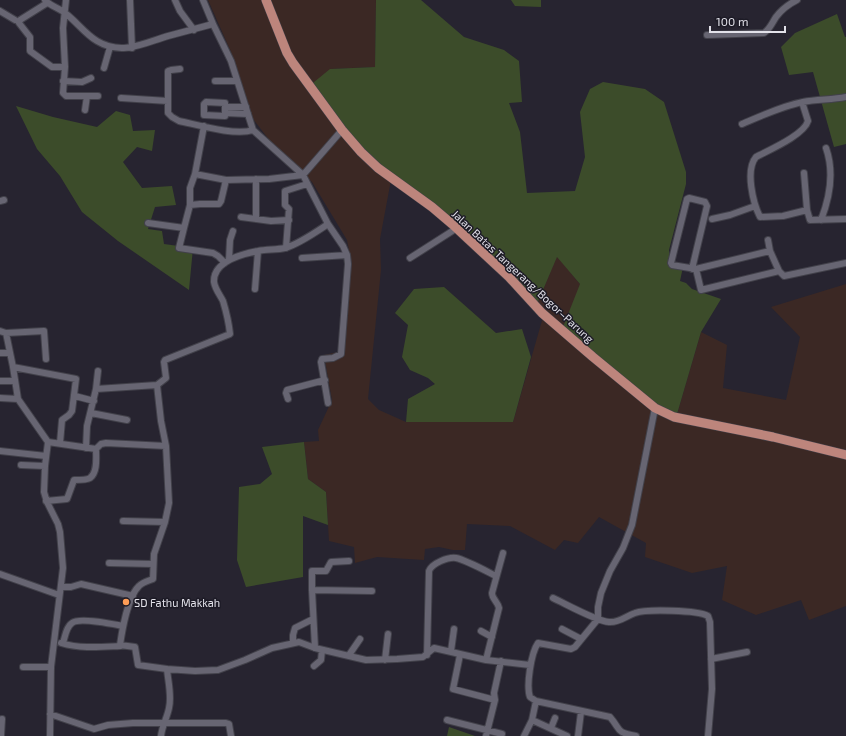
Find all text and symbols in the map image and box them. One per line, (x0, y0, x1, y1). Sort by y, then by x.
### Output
scale bar (710, 8, 785, 34)
text: 100 m (716, 14, 748, 28)
street label: Jalan Batas Tangerang/Bogor–Parung (450, 207, 596, 345)
place label: SD Fathu Makkah (134, 596, 220, 609)
marker: SD Fathu Makkah (121, 597, 131, 607)

